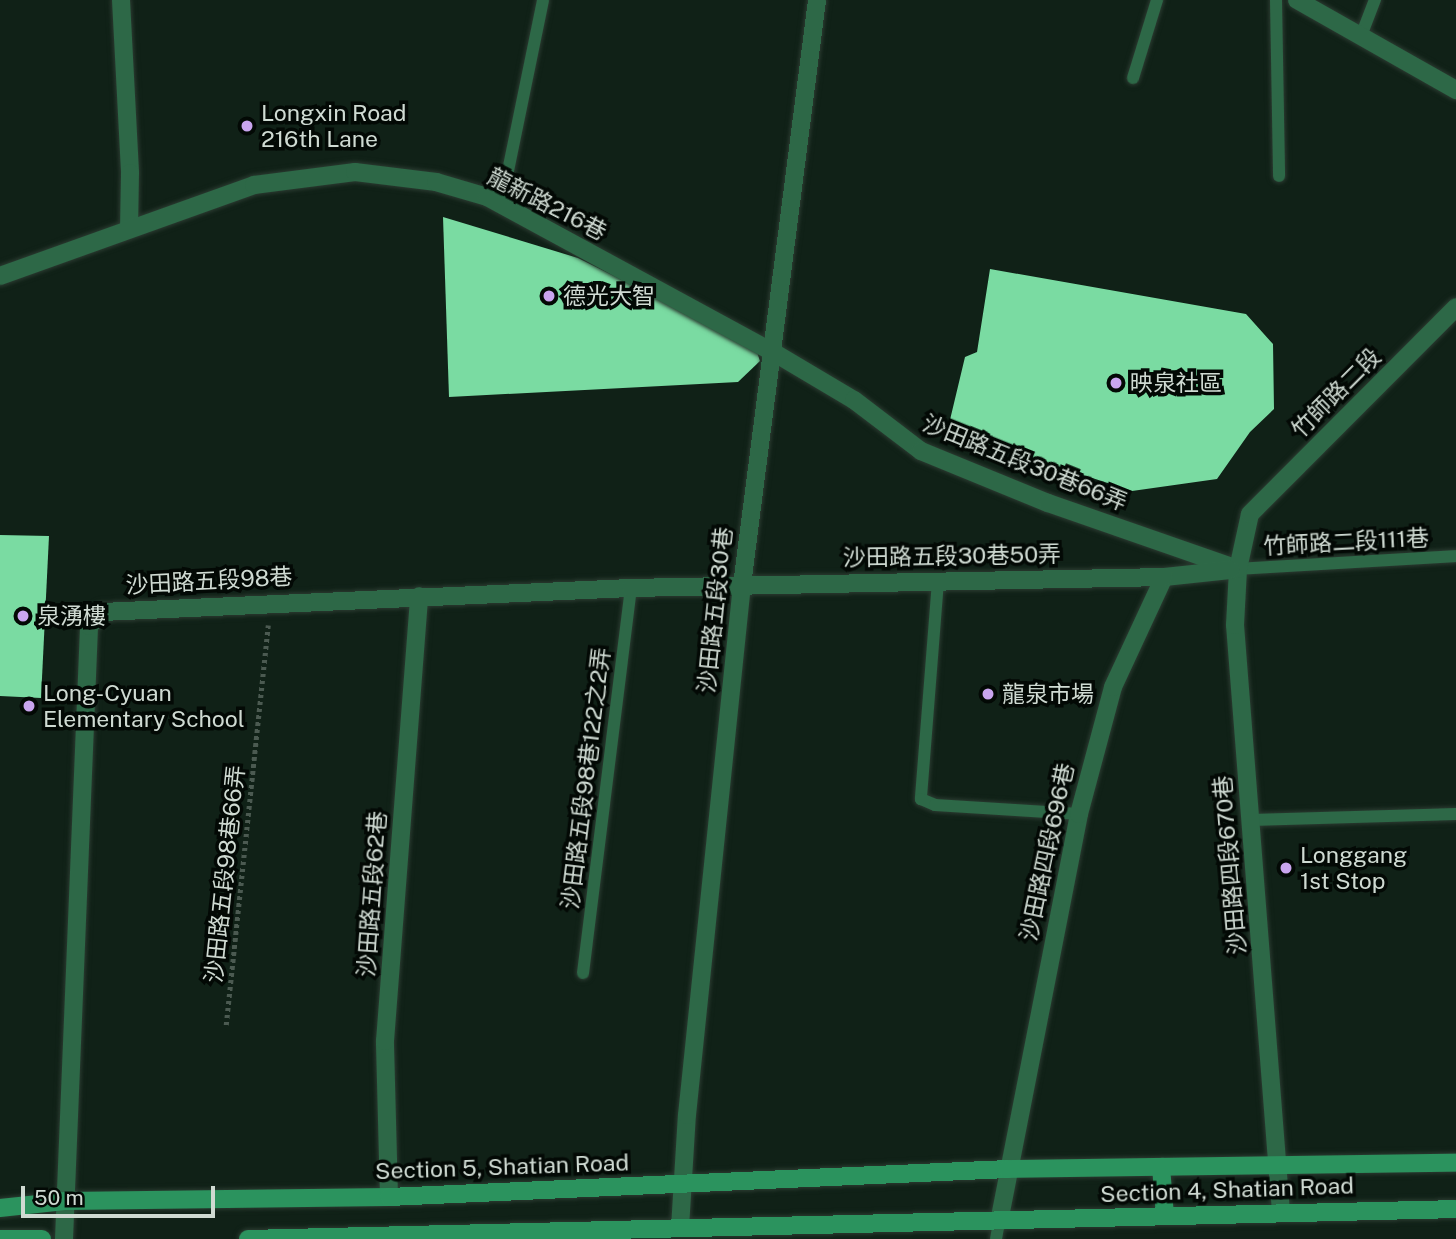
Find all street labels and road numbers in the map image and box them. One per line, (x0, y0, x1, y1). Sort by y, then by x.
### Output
street label: 龍新路216巷 (483, 162, 611, 246)
street label: 竹師路二段 (1286, 343, 1386, 443)
street label: 沙田路五段30巷66弄 (919, 409, 1131, 517)
street label: 竹師路二段111巷 (1262, 524, 1430, 560)
street label: 沙田路五段30巷 (693, 526, 737, 694)
street label: 沙田路五段30巷50弄 (843, 540, 1061, 572)
street label: 沙田路五段98巷 (125, 563, 293, 599)
street label: 沙田路五段98巷122之2弄 (556, 646, 616, 910)
street label: 沙田路四段696巷 (1015, 761, 1079, 943)
street label: 沙田路五段98巷66弄 (200, 764, 250, 984)
street label: 沙田路四段670巷 (1208, 774, 1252, 956)
street label: 沙田路五段62巷 (352, 810, 392, 978)
street label: Section 5, Shatian Road (374, 1149, 630, 1185)
street label: Section 4, Shatian Road (1100, 1172, 1354, 1208)

